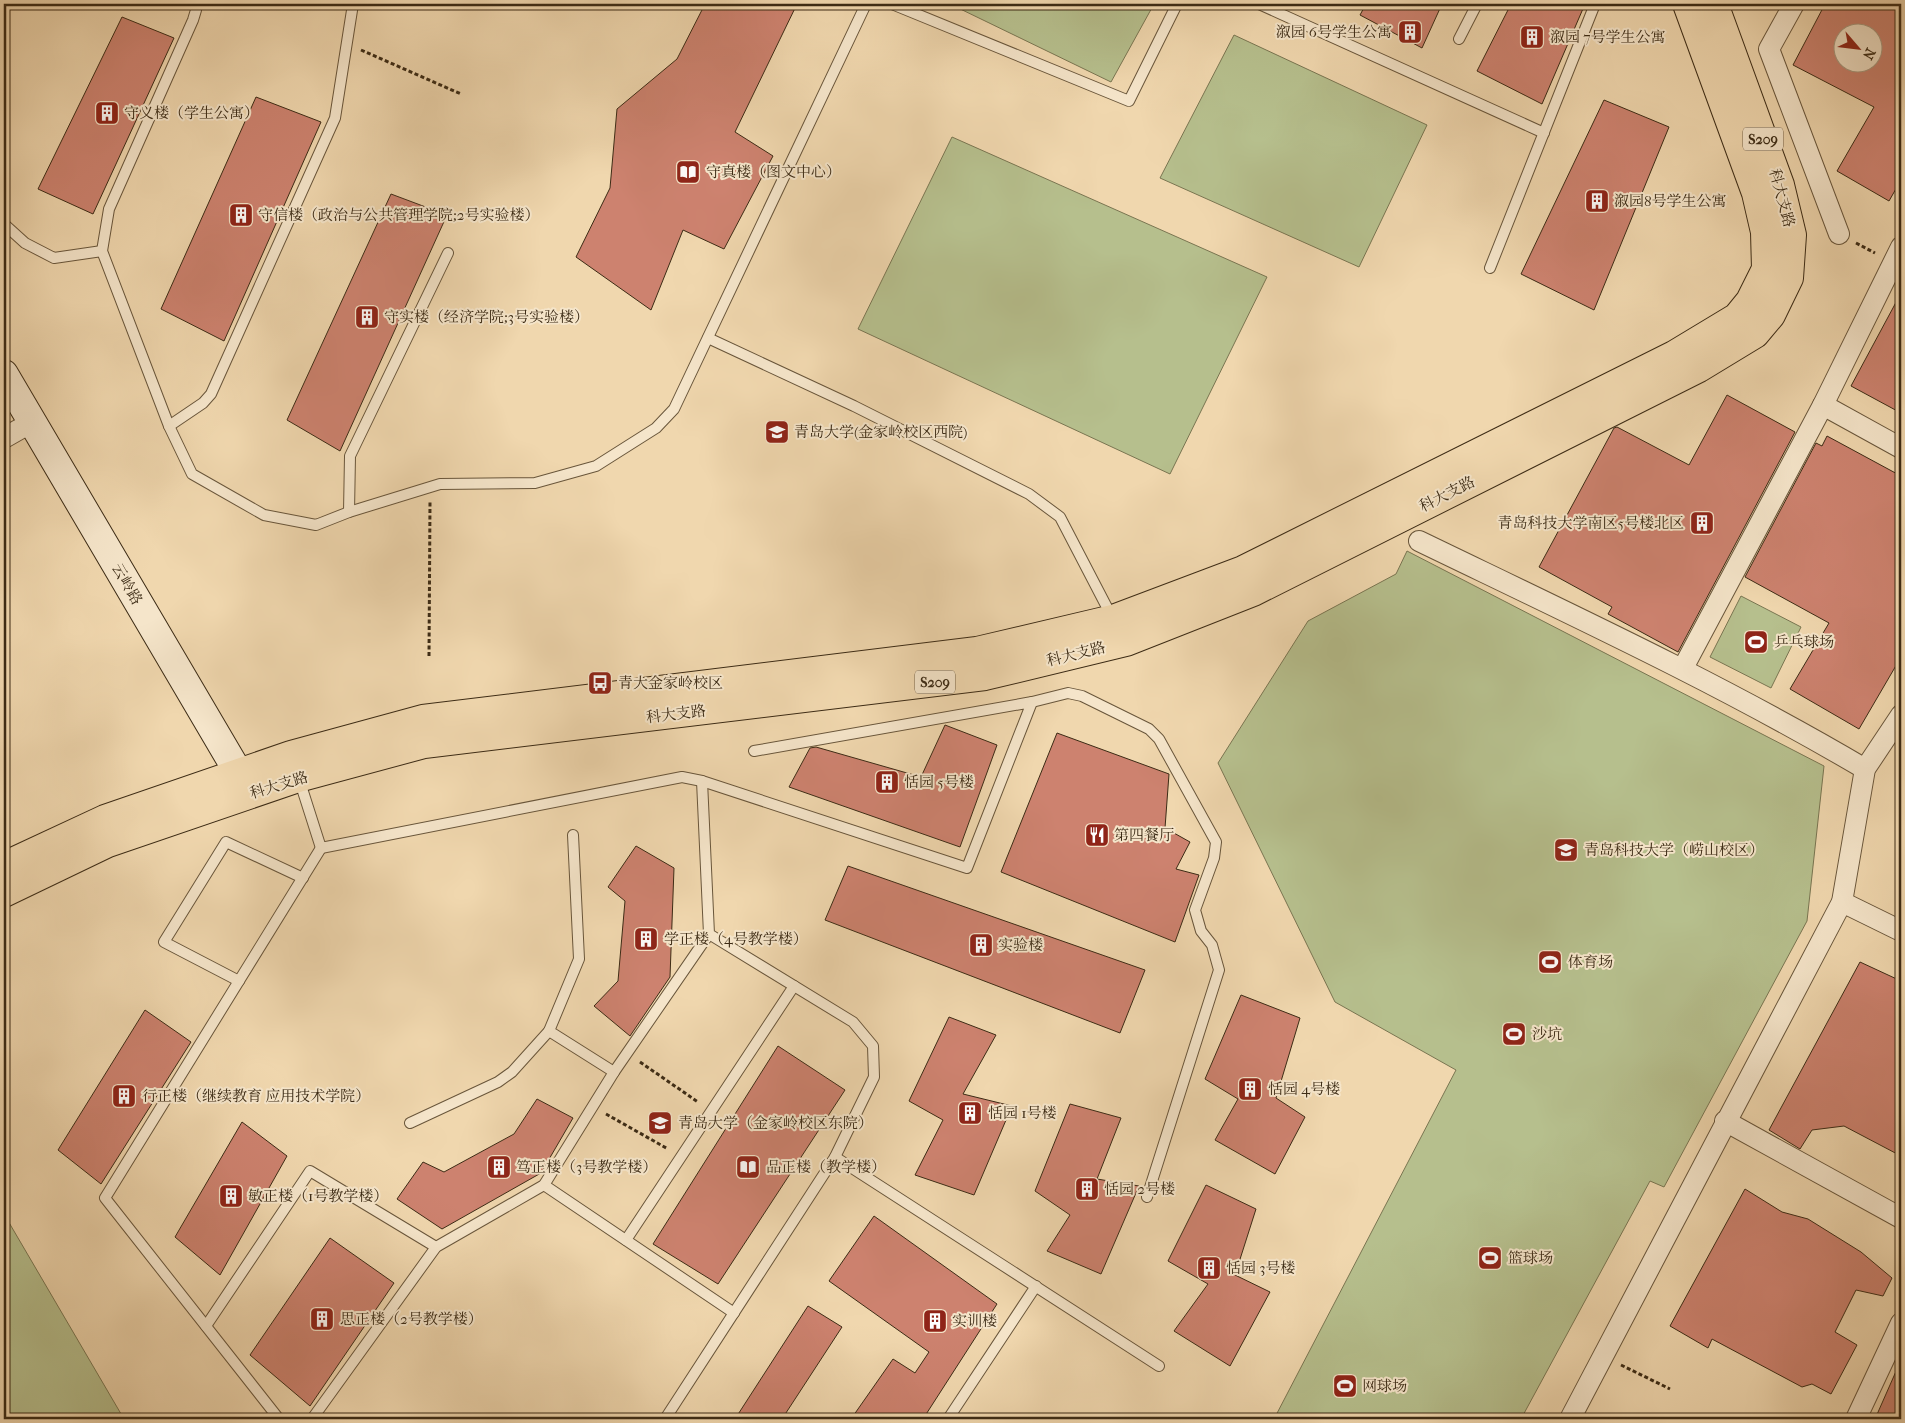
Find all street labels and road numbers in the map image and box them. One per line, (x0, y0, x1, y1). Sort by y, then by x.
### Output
road number: S209 (1743, 128, 1783, 150)
street label: 科大支路 (1766, 167, 1798, 229)
street label: 科大支路 (1416, 472, 1478, 516)
street label: 云岭路 (108, 560, 146, 608)
street label: 科大支路 (1045, 638, 1107, 670)
road number: S209 (915, 670, 955, 694)
street label: 科大支路 (645, 701, 707, 727)
street label: 科大支路 (248, 768, 310, 802)

